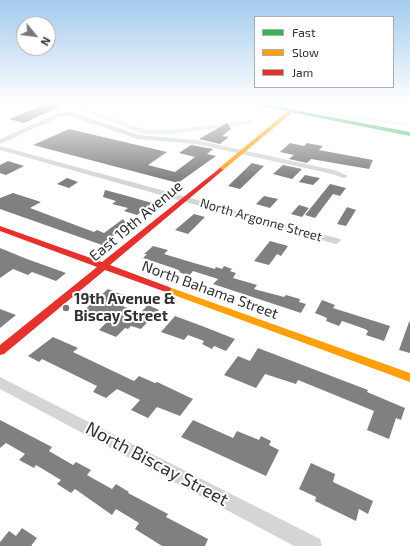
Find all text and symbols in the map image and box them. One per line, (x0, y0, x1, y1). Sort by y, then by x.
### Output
north arrow (16, 16, 56, 56)
legend (254, 16, 394, 88)
text: Fast (292, 25, 315, 39)
text: N (38, 35, 54, 48)
text: Slow (292, 45, 319, 59)
text: Jam (292, 65, 313, 79)
street label: East 19th Avenue (86, 177, 186, 265)
street label: North Argonne Street (198, 195, 324, 245)
street label: North Bahama Street (139, 257, 281, 323)
place label: 19th Avenue & Biscay Street (74, 290, 175, 325)
marker: 19th Avenue & Biscay Street (61, 303, 71, 313)
street label: North Biscay Street (82, 417, 232, 511)

